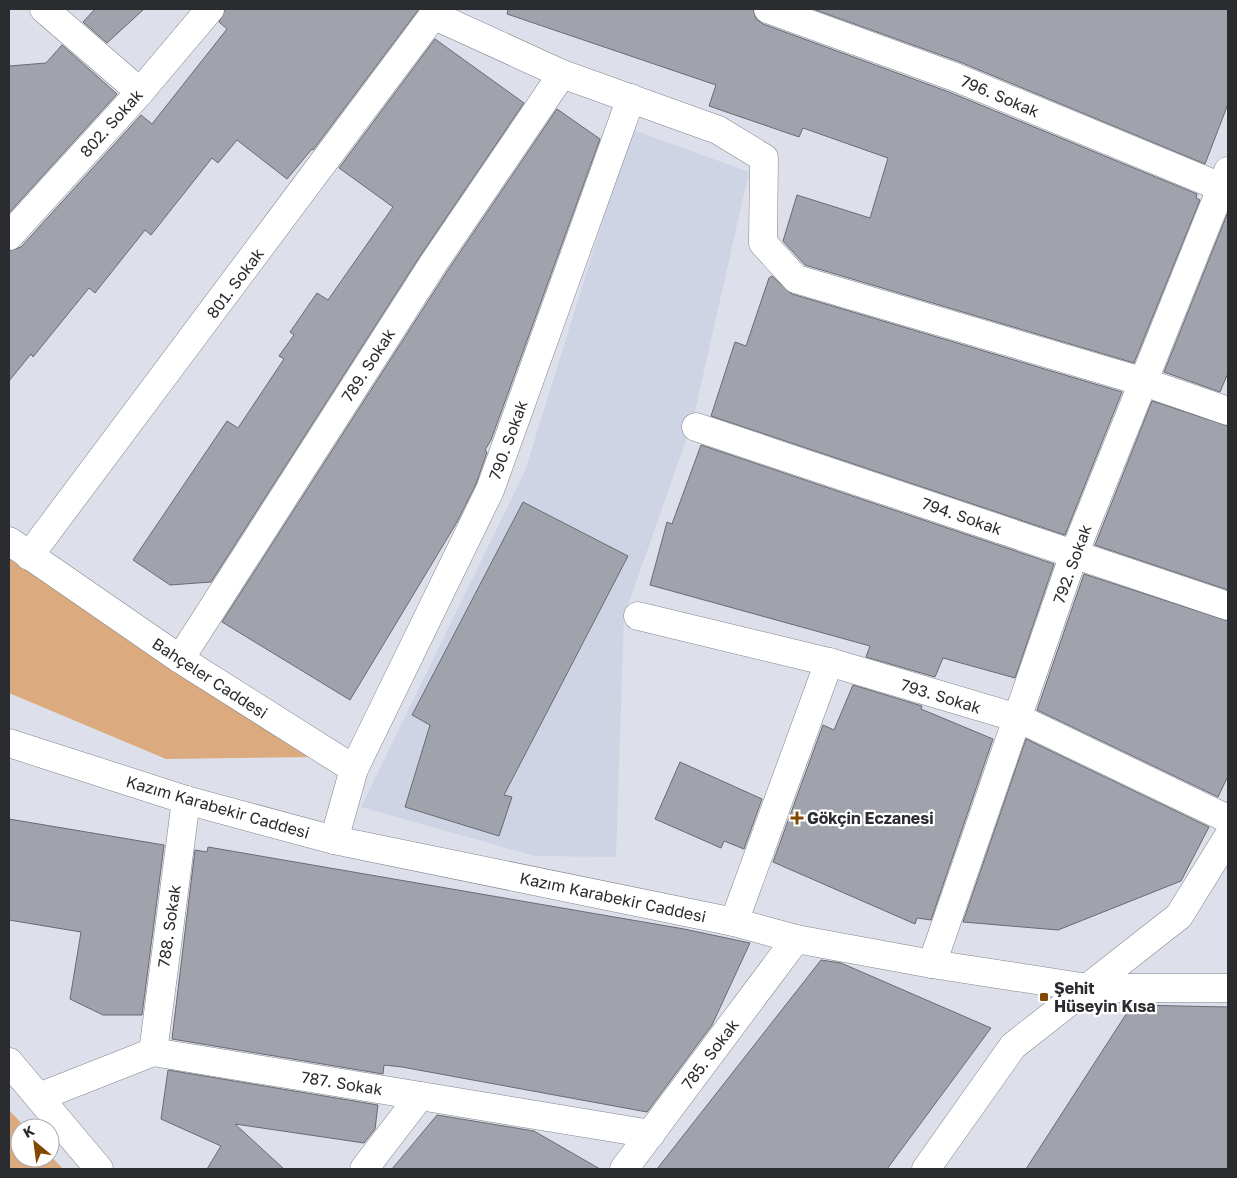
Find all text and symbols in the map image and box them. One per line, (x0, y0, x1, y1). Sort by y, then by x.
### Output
street label: 796. Sokak (958, 70, 1042, 122)
street label: 802. Sokak (75, 85, 147, 161)
street label: 801. Sokak (202, 244, 268, 322)
street label: 789. Sokak (337, 325, 399, 405)
street label: 790. Sokak (484, 397, 532, 483)
street label: 794. Sokak (919, 493, 1005, 539)
street label: 792. Sokak (1048, 522, 1096, 606)
street label: Bahçeler Caddesi (148, 633, 272, 723)
street label: 793. Sokak (898, 674, 984, 718)
street label: Kazım Karabekir Caddesi (124, 771, 312, 843)
place label: Gökçin Eczanesi (807, 808, 934, 828)
marker: Gökçin Eczanesi (791, 812, 803, 824)
street label: Kazım Karabekir Caddesi (518, 867, 708, 927)
street label: 788. Sokak (153, 883, 185, 969)
place label: Şehit Hüseyin Kısa (1054, 978, 1156, 1016)
marker: Şehit Hüseyin Kısa (1038, 991, 1050, 1003)
street label: 785. Sokak (677, 1015, 743, 1093)
street label: 787. Sokak (300, 1067, 384, 1099)
north arrow (10, 1118, 60, 1168)
text: K (20, 1121, 37, 1141)

